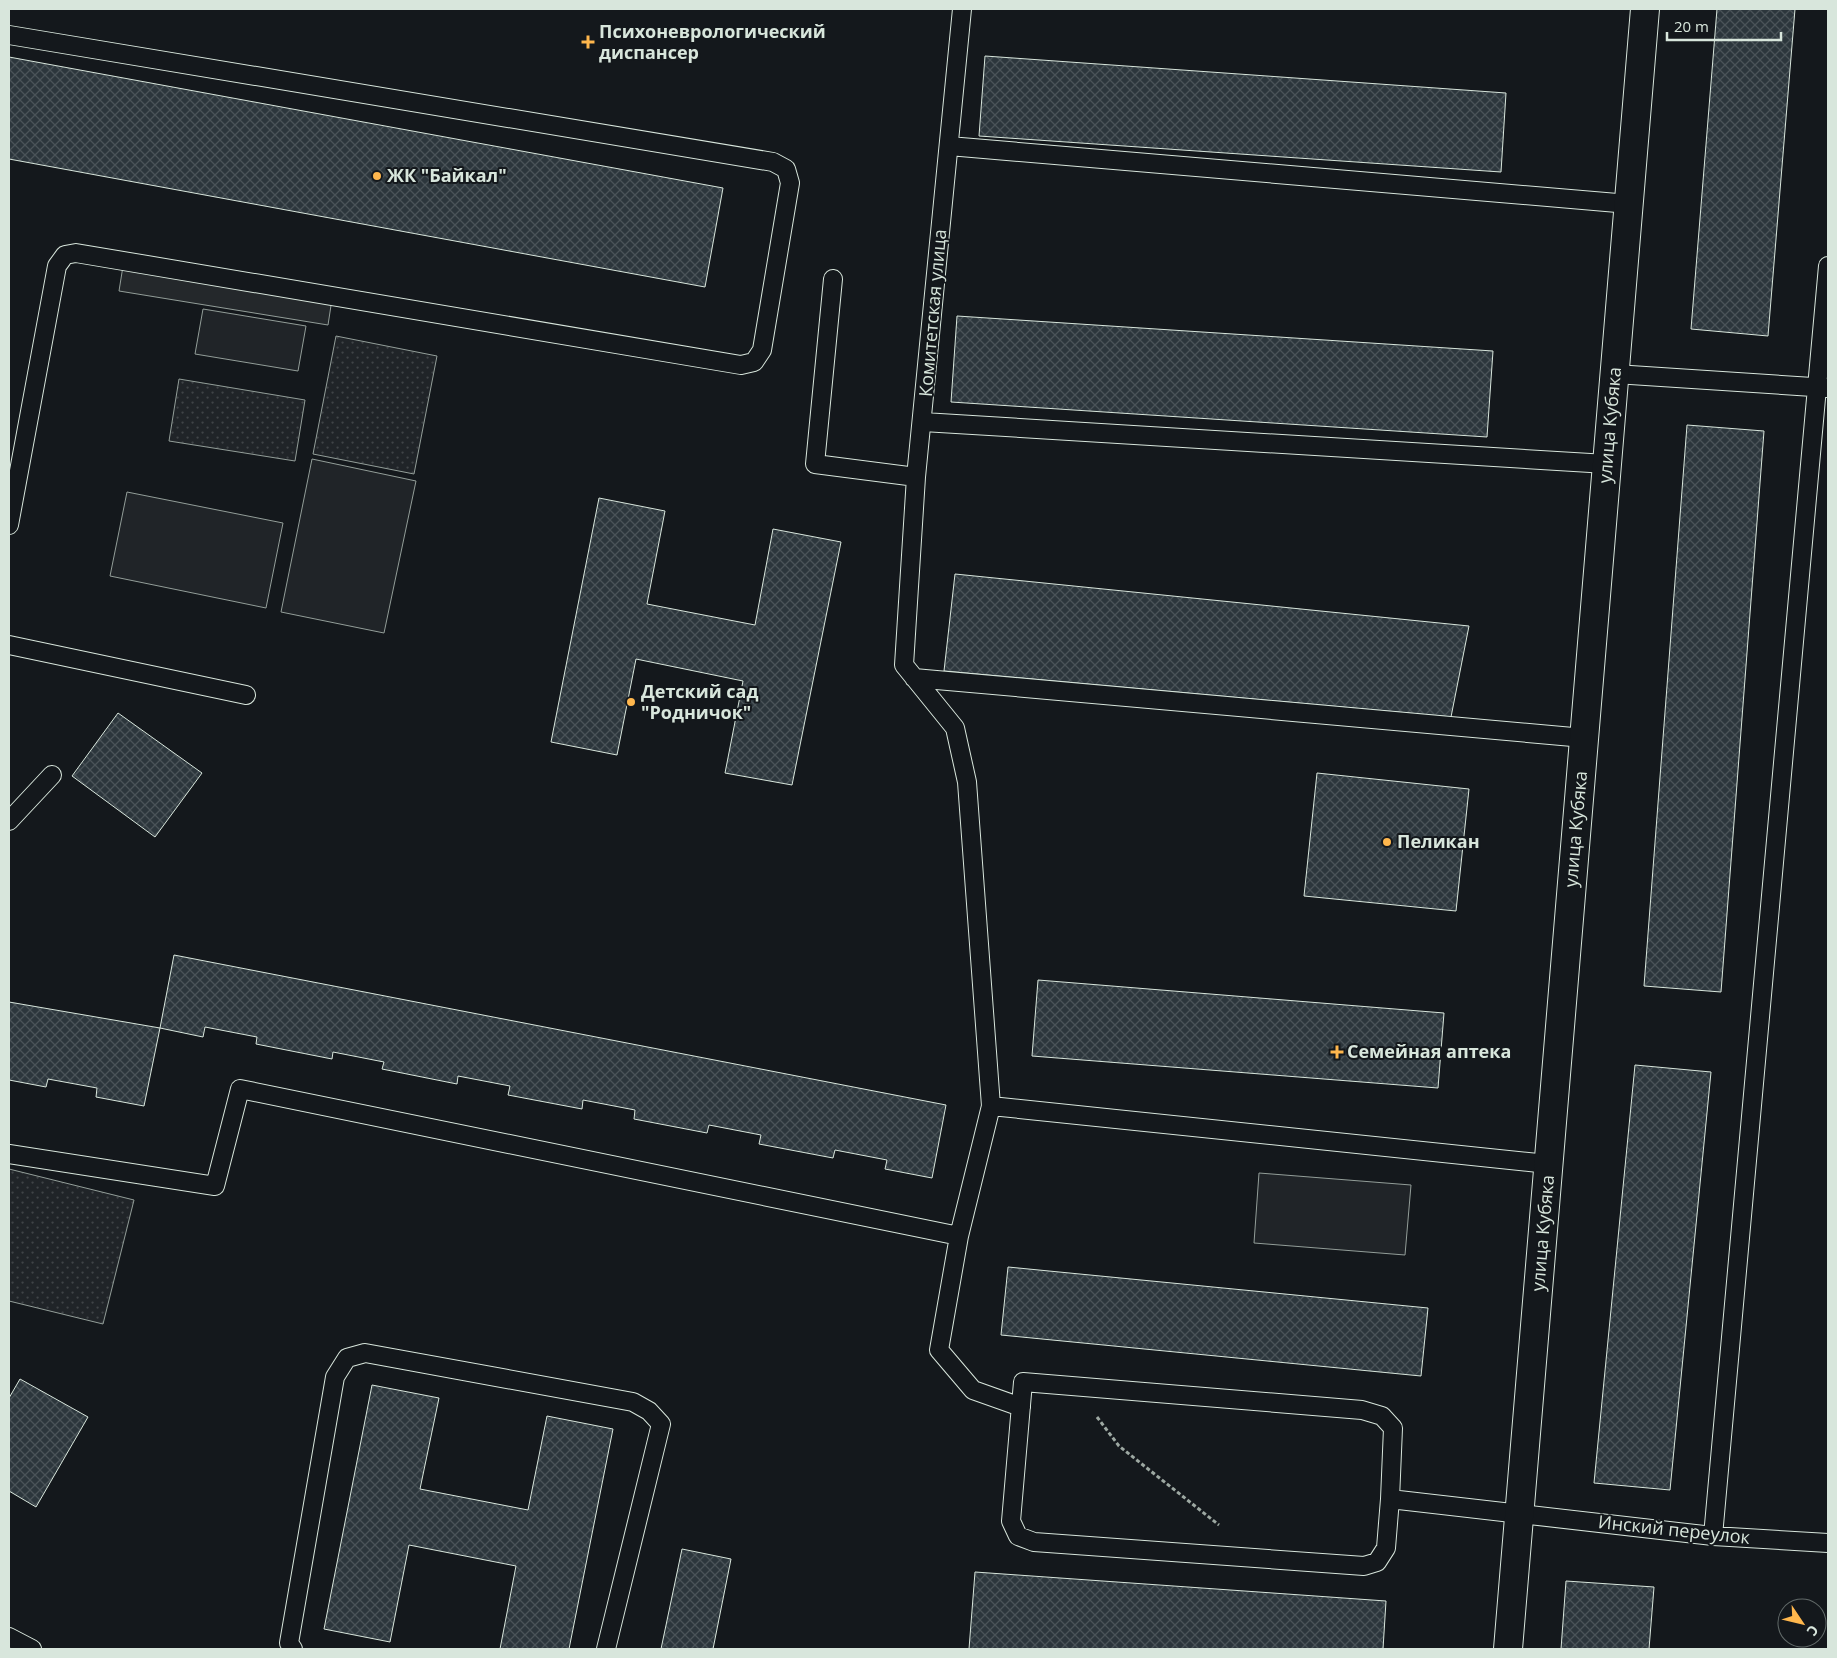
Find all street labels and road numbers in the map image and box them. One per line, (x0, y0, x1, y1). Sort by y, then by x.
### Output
street label: Комитетская улица (913, 228, 951, 398)
street label: улица Кубяка (1592, 366, 1626, 484)
street label: улица Кубяка (1558, 770, 1592, 888)
street label: улица Кубяка (1525, 1174, 1559, 1292)
street label: Инский переулок (1597, 1509, 1752, 1549)

